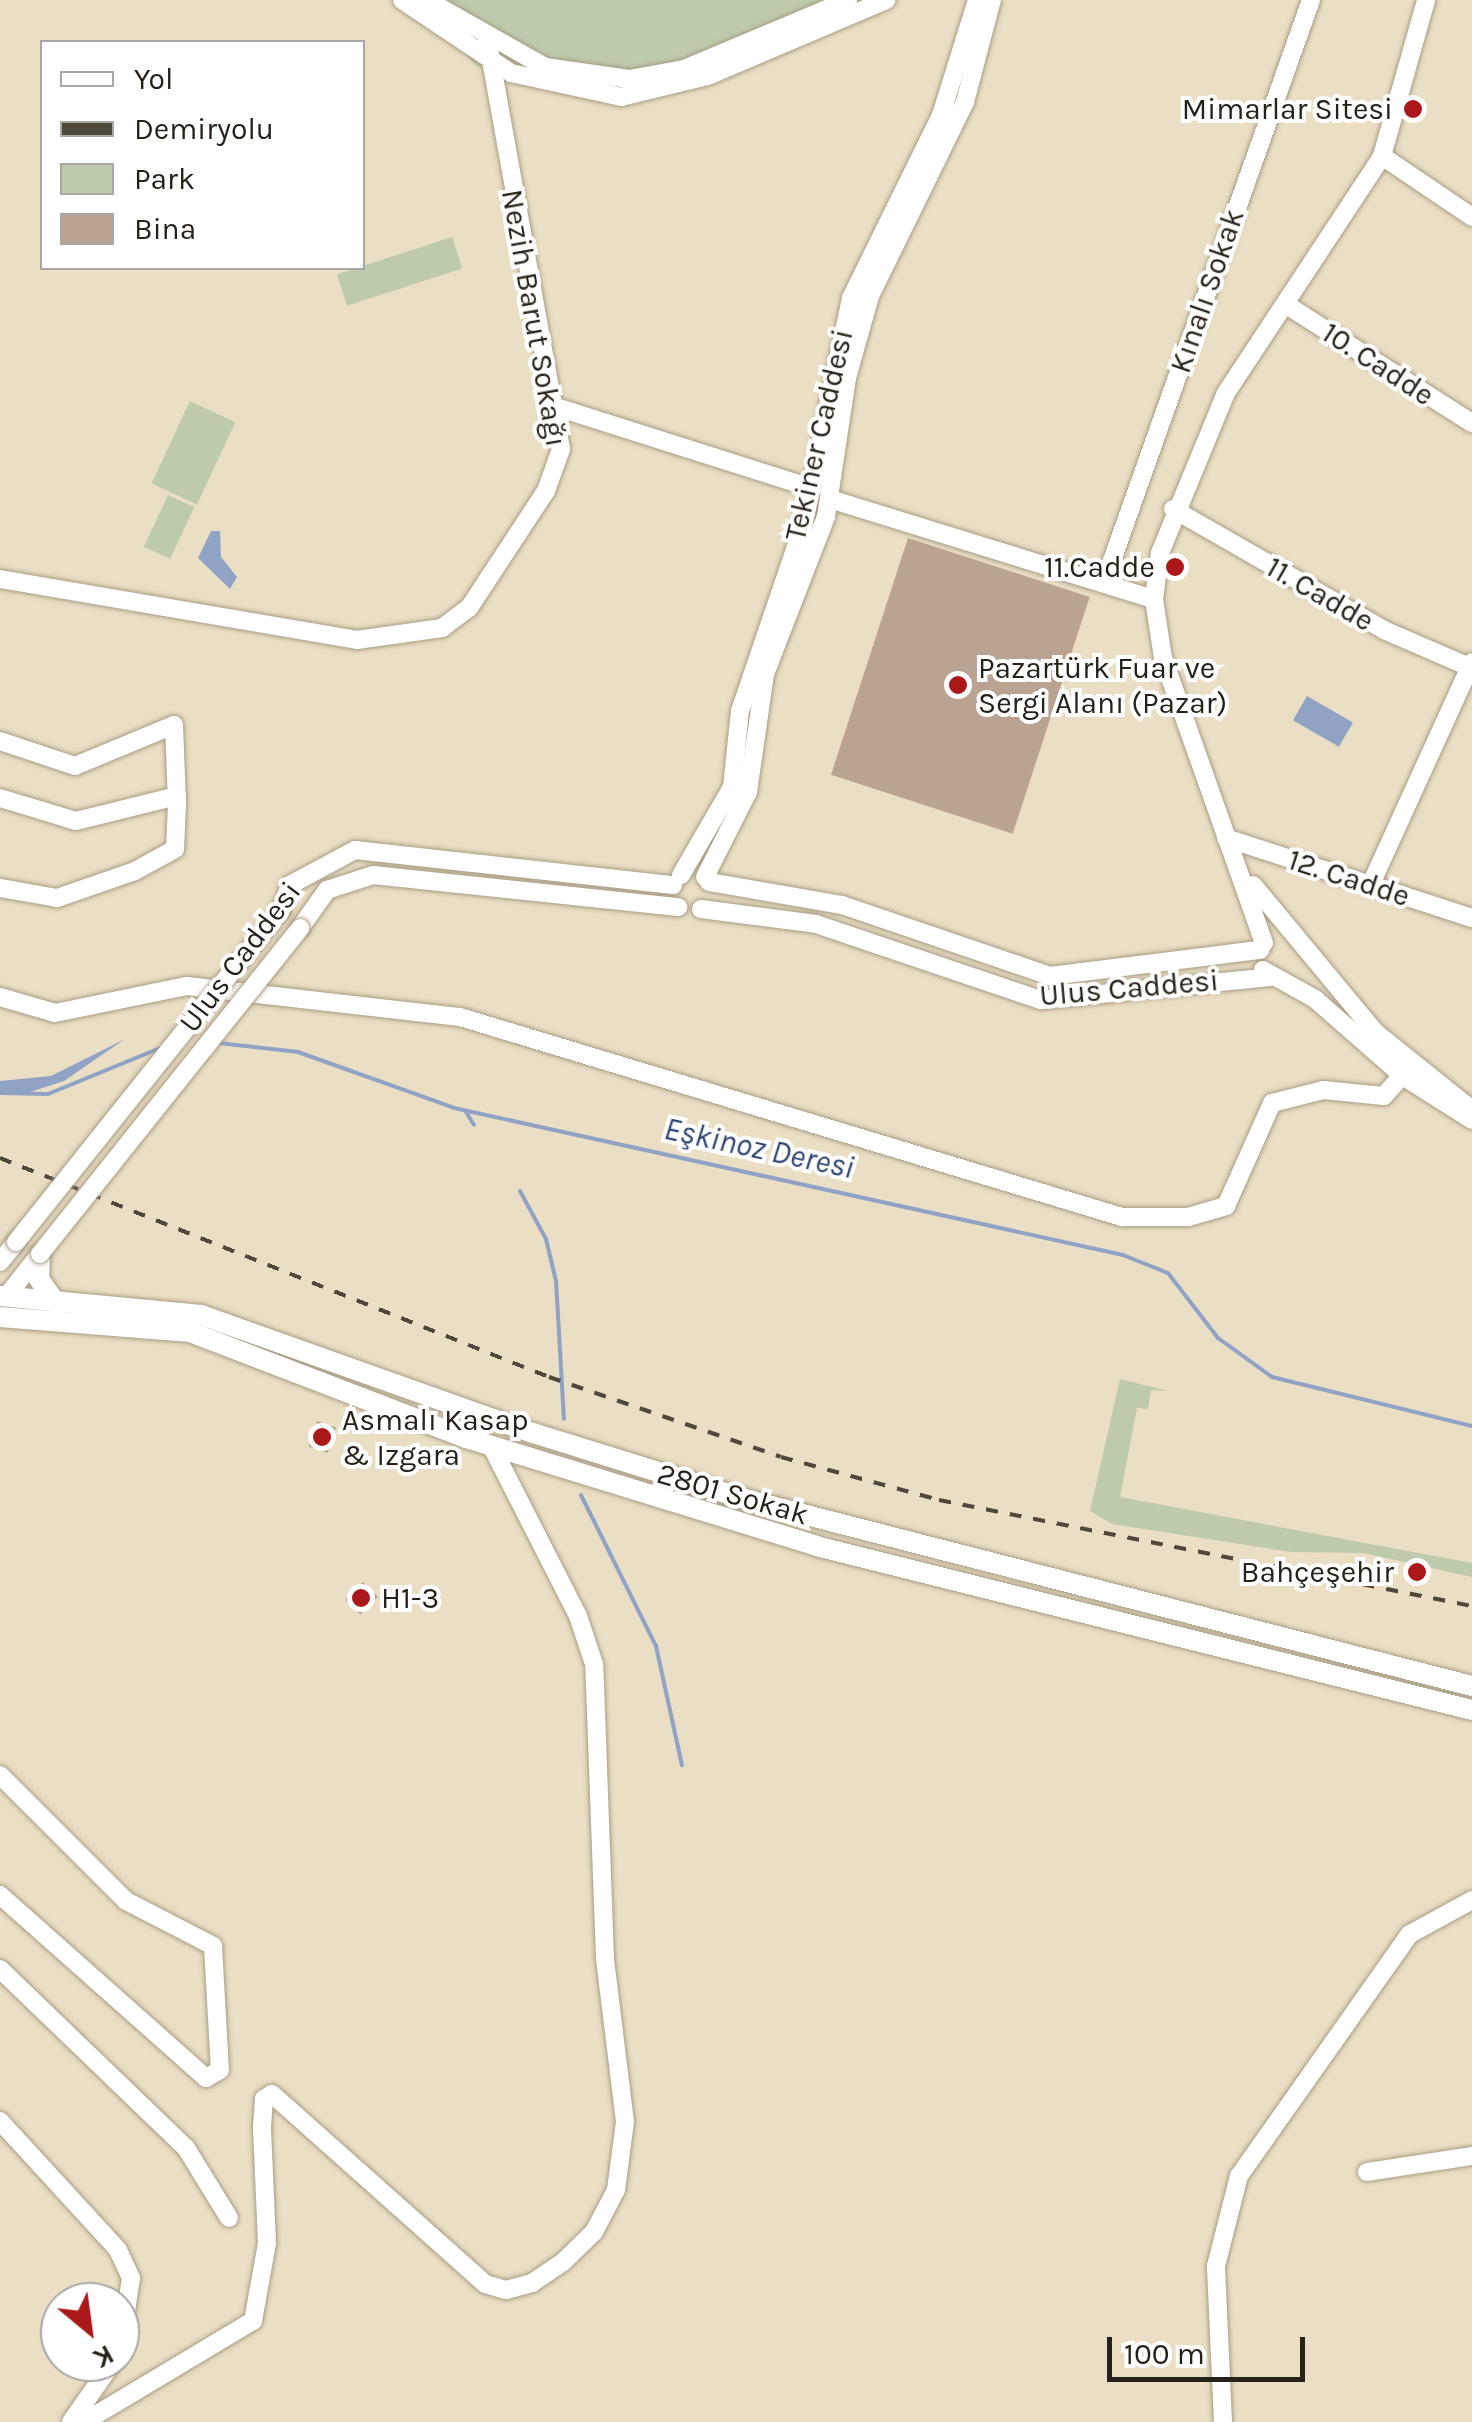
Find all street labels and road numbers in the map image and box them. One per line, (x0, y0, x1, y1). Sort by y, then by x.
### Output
street label: Nezih Barut Sokağı (494, 186, 574, 450)
street label: Kınalı Sokak (1162, 204, 1252, 378)
street label: 10. Cadde (1315, 315, 1441, 413)
street label: Tekiner Caddesi (777, 326, 861, 544)
street label: 11. Cadde (1260, 549, 1380, 639)
street label: 12. Cadde (1284, 841, 1414, 915)
street label: Ulus Caddesi (172, 874, 308, 1040)
street label: Ulus Caddesi (1038, 962, 1220, 1014)
street label: 2801 Sokak (653, 1455, 813, 1533)

